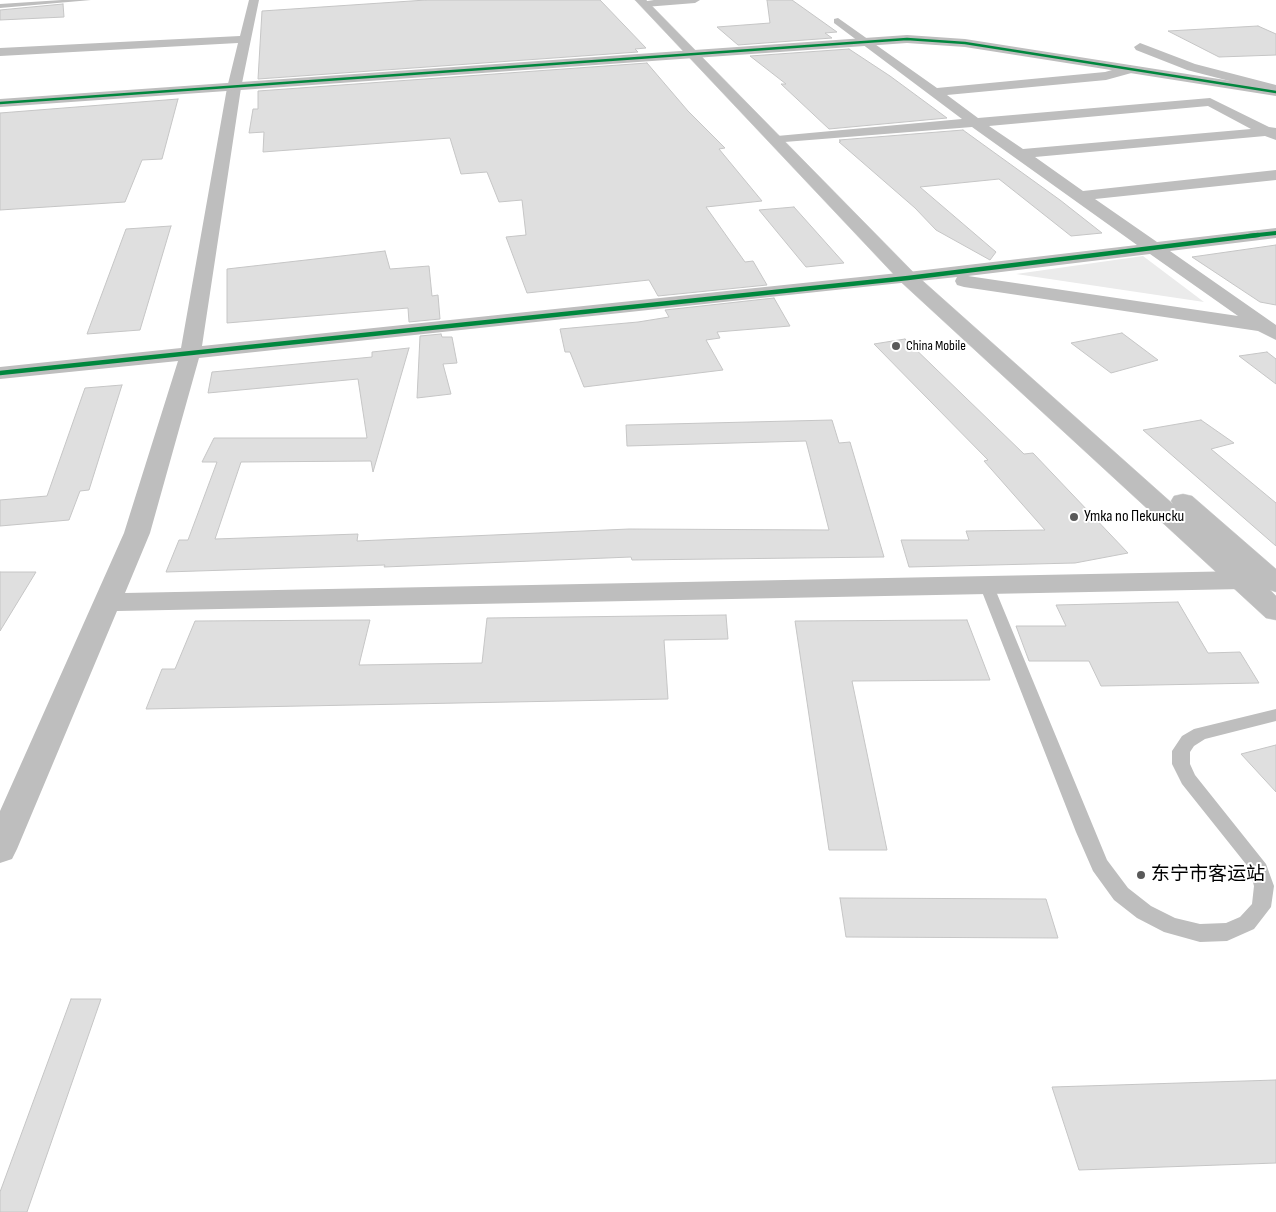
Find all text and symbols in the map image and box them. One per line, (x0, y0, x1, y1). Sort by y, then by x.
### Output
place label: China Mobile (906, 338, 966, 354)
marker: China Mobile (890, 340, 902, 352)
place label: Утка по Пекински (1084, 507, 1184, 527)
marker: Утка по Пекински (1068, 511, 1080, 523)
place label: 东宁市客运站 (1151, 864, 1265, 886)
marker: 东宁市客运站 (1135, 869, 1147, 881)

